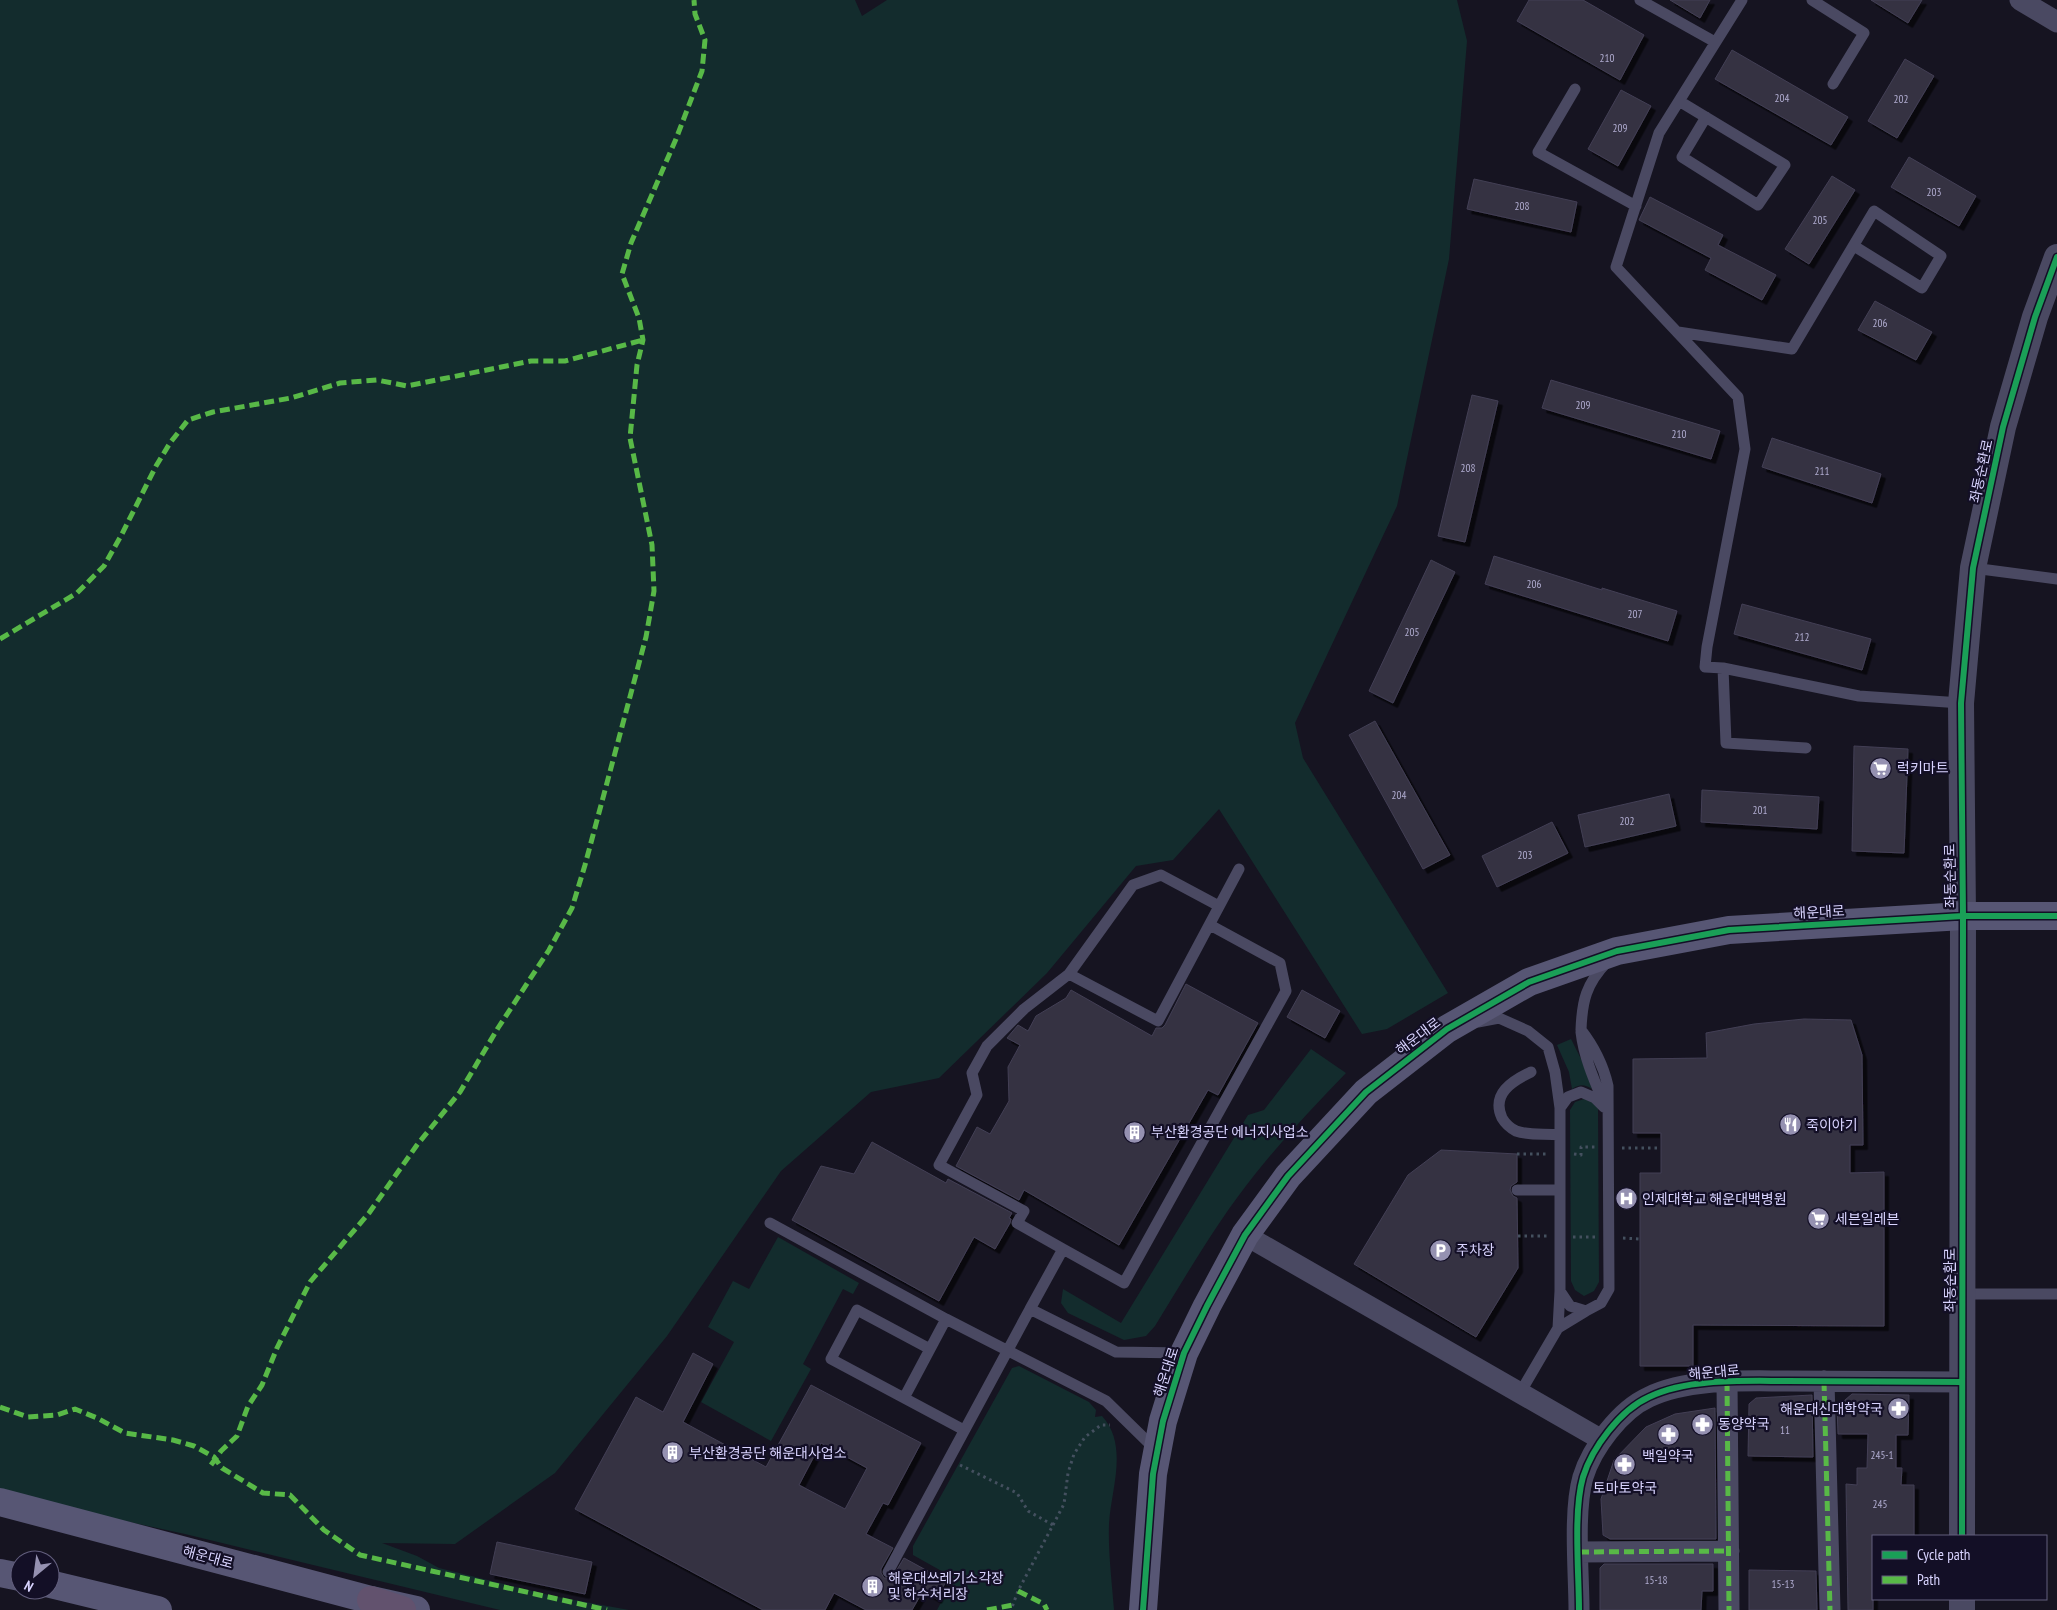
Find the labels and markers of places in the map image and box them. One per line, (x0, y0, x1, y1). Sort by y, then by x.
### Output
supermarket icon: 럭키마트 (1869, 756, 1893, 780)
place label: 럭키마트 (1897, 759, 1949, 777)
restaurant icon: 죽이야기 (1778, 1113, 1802, 1137)
place label: 죽이야기 (1806, 1116, 1858, 1134)
building icon: 부산환경공단 에너지사업소 (1123, 1120, 1147, 1144)
place label: 부산환경공단 에너지사업소 (1151, 1123, 1309, 1141)
hospital icon: 인제대학교 해운대백병원 (1614, 1187, 1638, 1211)
place label: 인제대학교 해운대백병원 (1642, 1190, 1787, 1208)
supermarket icon: 세븐일레븐 (1807, 1207, 1831, 1231)
place label: 세븐일레븐 (1835, 1210, 1900, 1228)
parking icon: 주차장 (1428, 1238, 1452, 1262)
place label: 주차장 (1456, 1241, 1495, 1259)
pharmacy icon: 해운대신대학약국 (1887, 1397, 1911, 1421)
place label: 해운대신대학약국 (1780, 1400, 1883, 1418)
pharmacy icon: 동양약국 (1690, 1412, 1714, 1436)
place label: 동양약국 (1718, 1415, 1770, 1433)
pharmacy icon: 백일약국 (1656, 1422, 1680, 1446)
building icon: 부산환경공단 해운대사업소 (661, 1441, 685, 1465)
place label: 부산환경공단 해운대사업소 (689, 1444, 847, 1462)
place label: 백일약국 (1642, 1447, 1694, 1465)
pharmacy icon: 토마토약국 (1613, 1453, 1637, 1477)
place label: 토마토약국 (1593, 1479, 1657, 1497)
place label: 해운대쓰레기소각장 및 하수처리장 (888, 1569, 1004, 1603)
building icon: 해운대쓰레기소각장 및 하수처리장 (860, 1574, 884, 1598)

